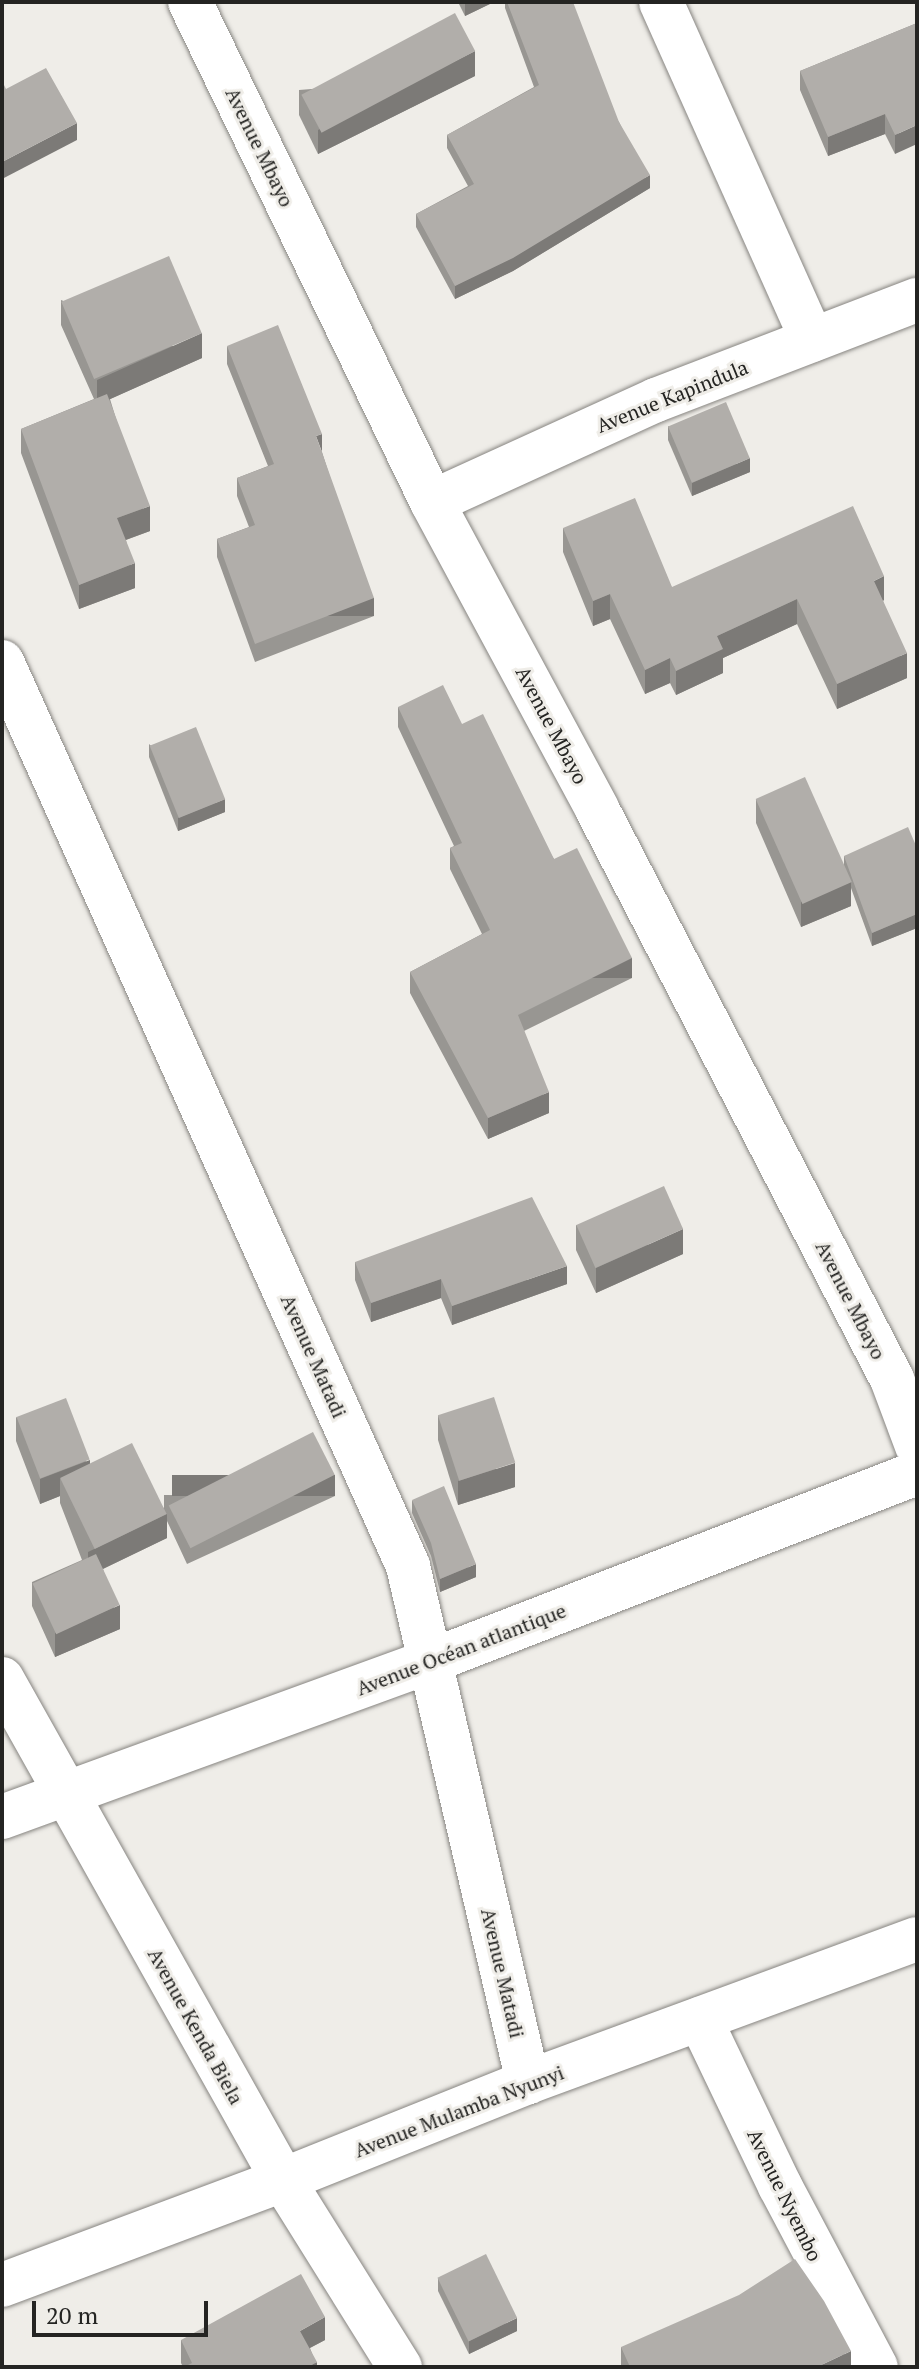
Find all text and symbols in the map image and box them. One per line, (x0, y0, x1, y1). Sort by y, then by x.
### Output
street label: Avenue Mbayo (221, 84, 299, 210)
street label: Avenue Kapindula (593, 355, 751, 437)
street label: Avenue Mbayo (511, 662, 593, 788)
street label: Avenue Mbayo (811, 1237, 891, 1363)
street label: Avenue Matadi (276, 1291, 352, 1421)
street label: Avenue Océan atlantique (353, 1598, 569, 1700)
street label: Avenue Matadi (476, 1906, 530, 2040)
street label: Avenue Kenda Biela (143, 1944, 249, 2108)
street label: Avenue Mulamba Nyunyi (351, 2060, 567, 2162)
street label: Avenue Nyembo (743, 2125, 827, 2265)
scale bar (36, 2285, 212, 2335)
text: 20 m (46, 2299, 98, 2331)

